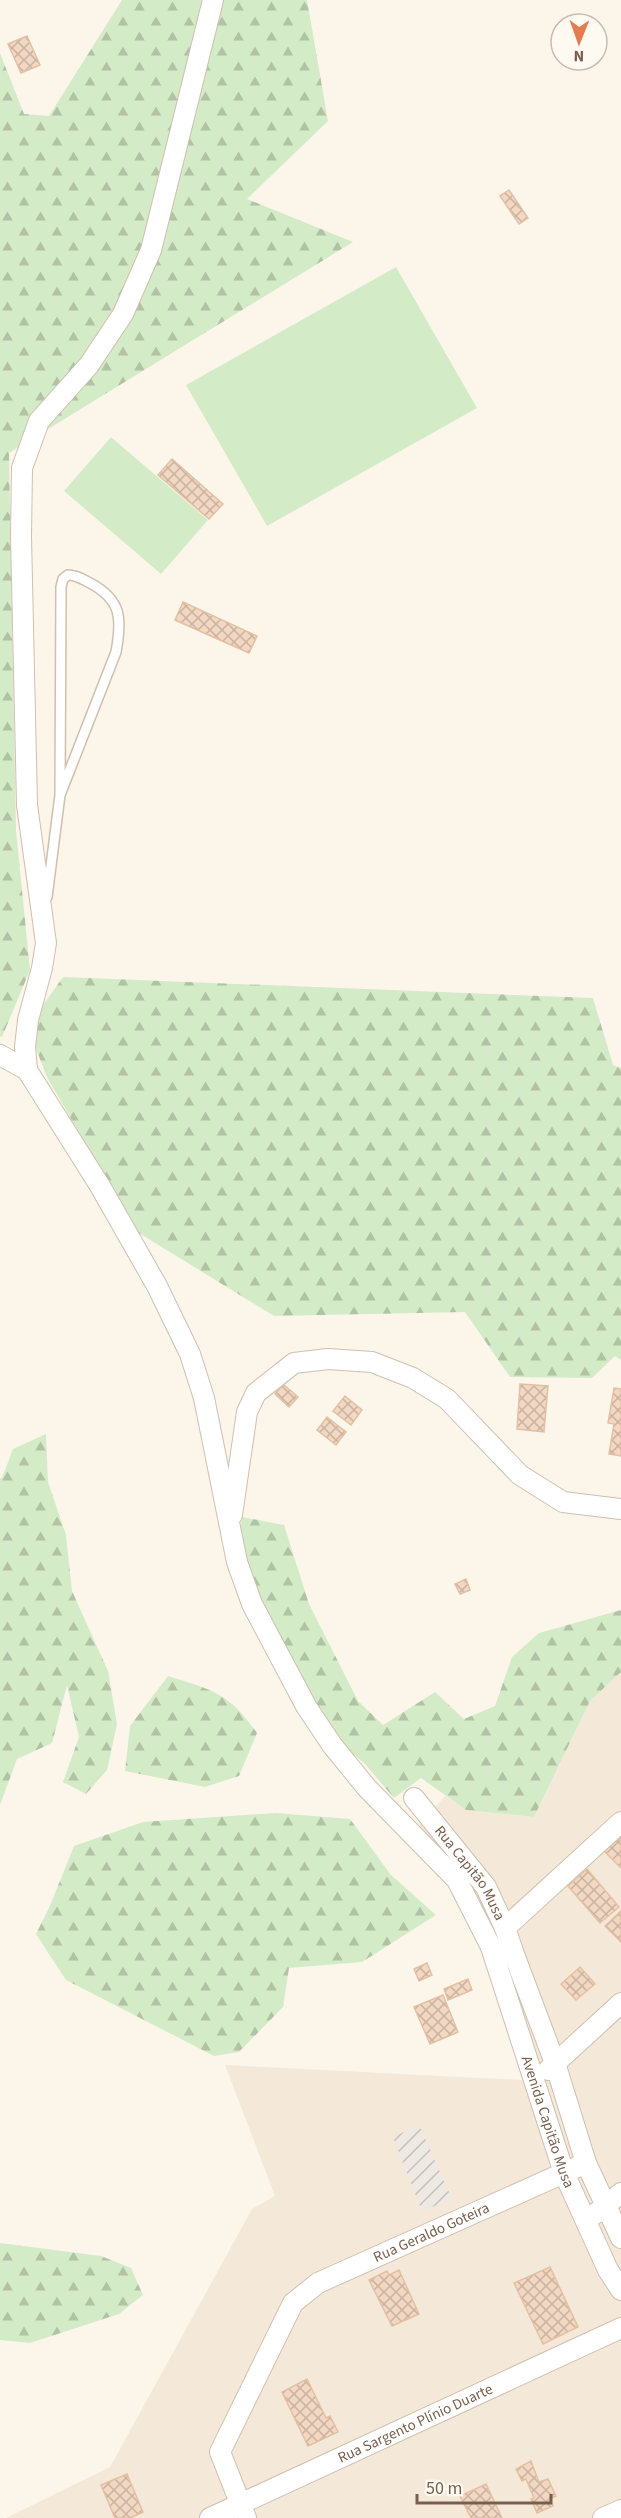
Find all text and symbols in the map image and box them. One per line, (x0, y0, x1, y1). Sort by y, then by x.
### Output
north arrow (549, 12, 609, 72)
text: N (573, 45, 584, 67)
street label: Rua Capitão Musa (430, 1821, 510, 1924)
street label: Avenida Capitão Musa (516, 2053, 580, 2191)
street label: Rua Geraldo Goteira (370, 2197, 493, 2267)
street label: Rua Sargento Plínio Duarte (334, 2378, 496, 2468)
scale bar (417, 2467, 550, 2505)
text: 50 m (426, 2476, 462, 2501)

